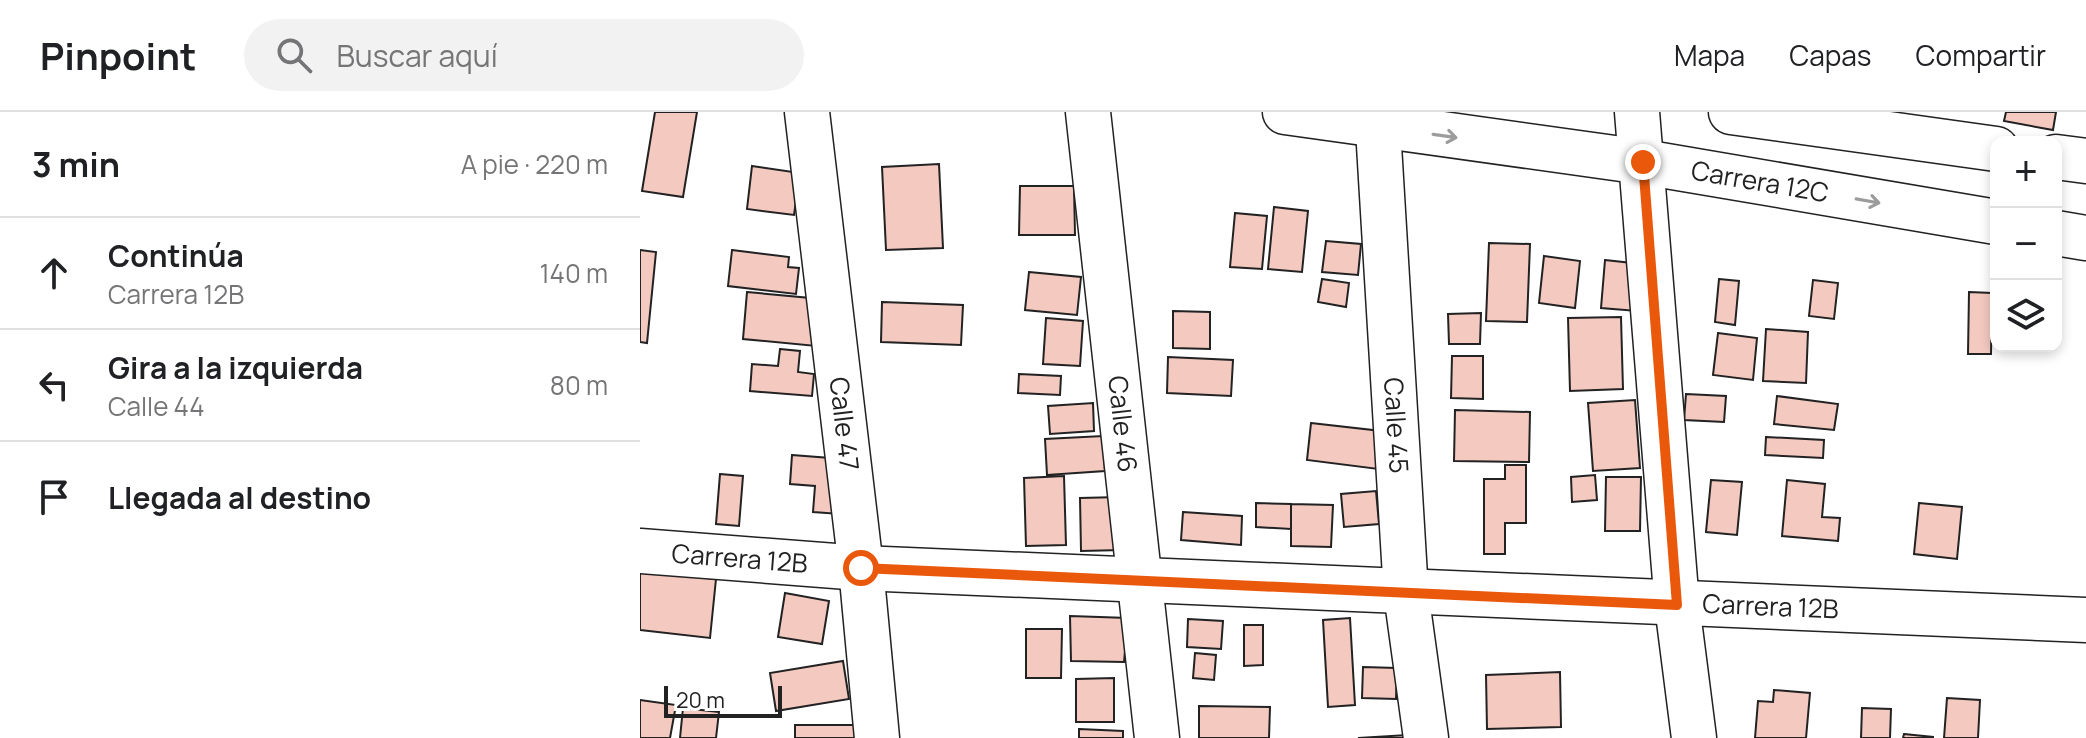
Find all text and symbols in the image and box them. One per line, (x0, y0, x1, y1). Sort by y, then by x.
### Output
search box (244, 19, 804, 91)
text: Pinpoint (40, 29, 196, 81)
icon: search (272, 33, 316, 77)
text: Buscar aquí (336, 35, 498, 76)
text: Mapa (1674, 36, 1745, 74)
text: Capas (1789, 36, 1872, 74)
text: Compartir (1916, 36, 2046, 74)
one-way arrow (1432, 129, 1457, 144)
map controls (1990, 136, 2062, 352)
button: + (1990, 136, 2062, 208)
text: 3 min (32, 141, 120, 187)
route end (1625, 144, 1661, 180)
text: A pie · 220 m (461, 146, 608, 182)
street label: Carrera 12C (1689, 151, 1831, 210)
one-way arrow (1855, 194, 1880, 209)
button: − (1990, 208, 2062, 280)
text: Continúa (108, 235, 244, 276)
icon: ahead (32, 251, 76, 295)
text: 140 m (539, 255, 608, 291)
text: Carrera 12B (108, 276, 244, 312)
button: layers (1990, 280, 2062, 352)
text: Gira a la izquierda (108, 347, 363, 388)
icon: left (32, 363, 76, 407)
text: 80 m (550, 367, 608, 403)
street label: Calle 46 (1100, 374, 1147, 474)
street label: Calle 47 (822, 375, 868, 473)
street label: Calle 45 (1376, 376, 1418, 474)
text: Calle 44 (108, 388, 205, 424)
icon: arrive (32, 475, 76, 519)
text: Llegada al destino (108, 477, 371, 518)
street label: Carrera 12B (671, 535, 809, 581)
route start (843, 550, 879, 586)
street label: Carrera 12B (1702, 585, 1839, 626)
scale bar (664, 682, 782, 718)
text: 20 m (676, 685, 725, 715)

